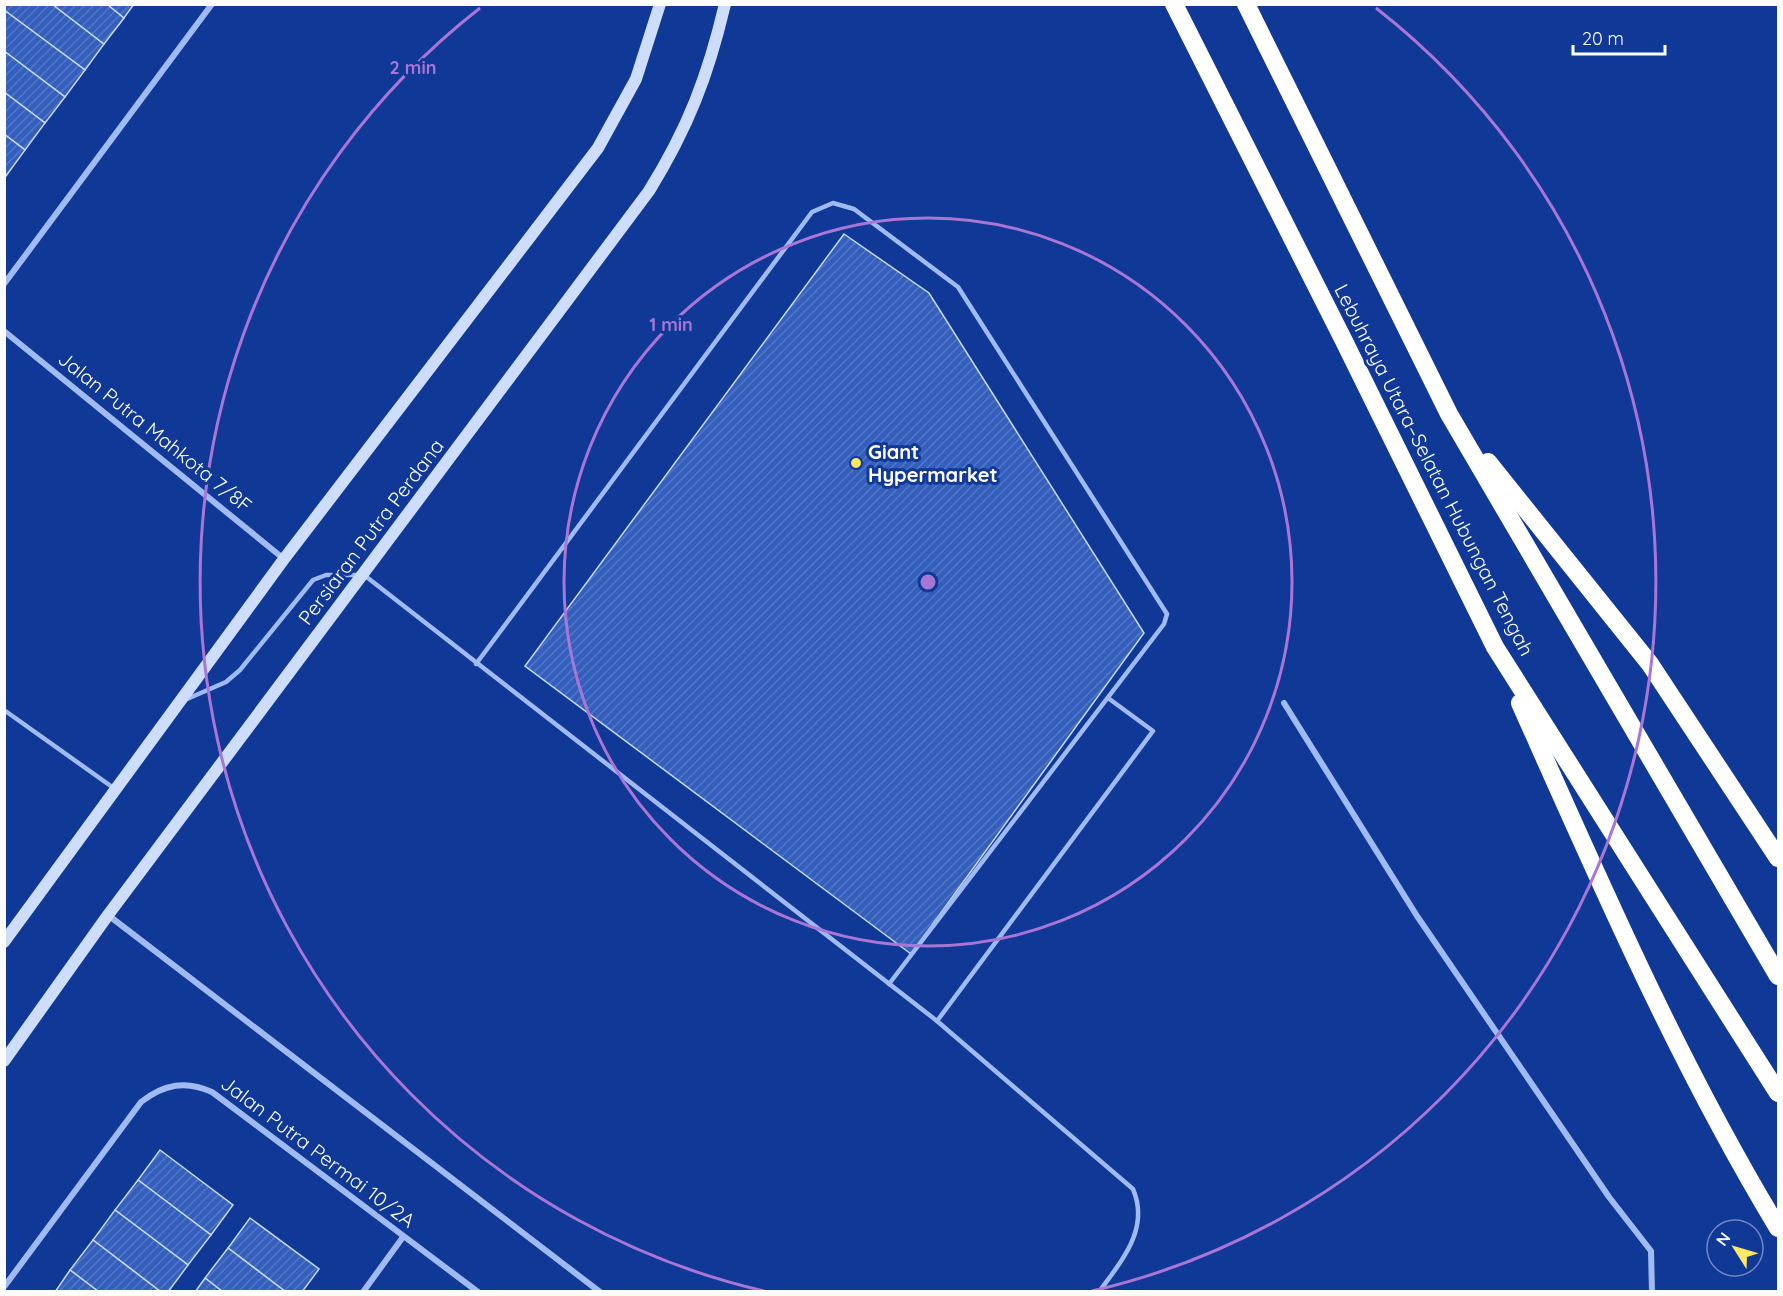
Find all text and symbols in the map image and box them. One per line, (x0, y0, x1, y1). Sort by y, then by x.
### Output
scale bar (1573, 18, 1664, 56)
text: 20 m (1582, 27, 1624, 50)
text: 2 min (390, 56, 436, 79)
street label: Lebuhraya Utara–Selatan Hubungan Tengah (1329, 280, 1540, 660)
text: 1 min (649, 313, 693, 336)
street label: Jalan Putra Mahkota 7/8F (53, 346, 257, 517)
street label: Persiaran Putra Perdana (293, 434, 449, 630)
place label: Giant Hypermarket (868, 439, 998, 487)
marker: Giant Hypermarket (849, 456, 863, 470)
centre of rings (918, 572, 938, 592)
street label: Jalan Putra Permai 10/2A (216, 1070, 420, 1233)
north arrow (1705, 1218, 1765, 1278)
text: N (1711, 1228, 1735, 1250)

